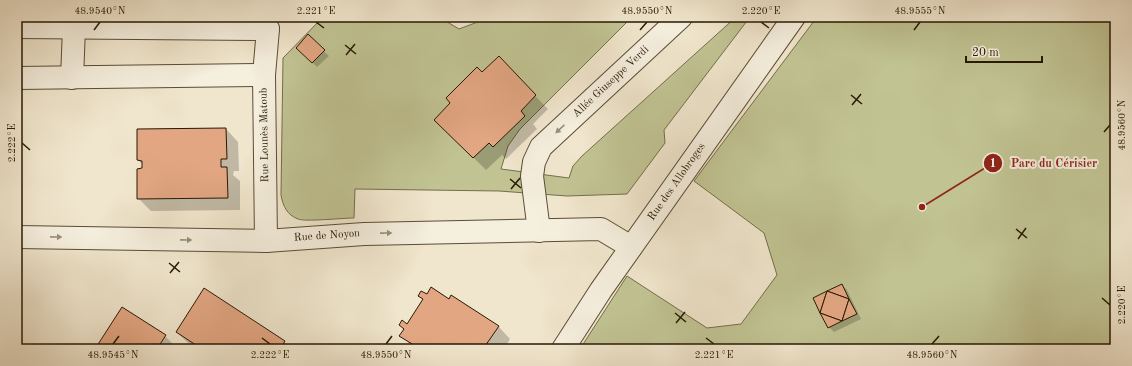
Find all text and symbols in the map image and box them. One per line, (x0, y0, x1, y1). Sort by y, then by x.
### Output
text: 48.9540°N (74, 6, 126, 16)
text: 2.221°E (297, 6, 335, 16)
text: 48.9550°N (621, 6, 673, 16)
text: 2.220°E (742, 6, 780, 16)
text: 48.9555°N (894, 6, 946, 16)
scale bar (966, 38, 1042, 64)
street label: Allée Giuseppe Verdi (571, 44, 651, 120)
text: 20 m (972, 47, 999, 59)
street label: Rue Lounès Matoub (259, 87, 271, 183)
text: 48.9560°N (1117, 99, 1127, 151)
text: 2.222°E (7, 124, 17, 162)
one-way arrow (555, 125, 565, 134)
street label: Rue des Allobroges (646, 141, 708, 223)
callout: Parc du Cérisier (983, 151, 1105, 175)
text: 1 (990, 158, 996, 170)
text: Parc du Cérisier (1011, 158, 1097, 170)
street label: Rue de Noyon (293, 228, 361, 244)
one-way arrow (380, 230, 393, 236)
one-way arrow (50, 234, 62, 241)
one-way arrow (180, 236, 192, 243)
text: 2.220°E (1117, 286, 1127, 324)
text: 48.9545°N (87, 350, 139, 360)
text: 2.222°E (251, 350, 289, 360)
text: 48.9550°N (360, 350, 412, 360)
text: 2.221°E (695, 350, 733, 360)
text: 48.9560°N (906, 350, 958, 360)

